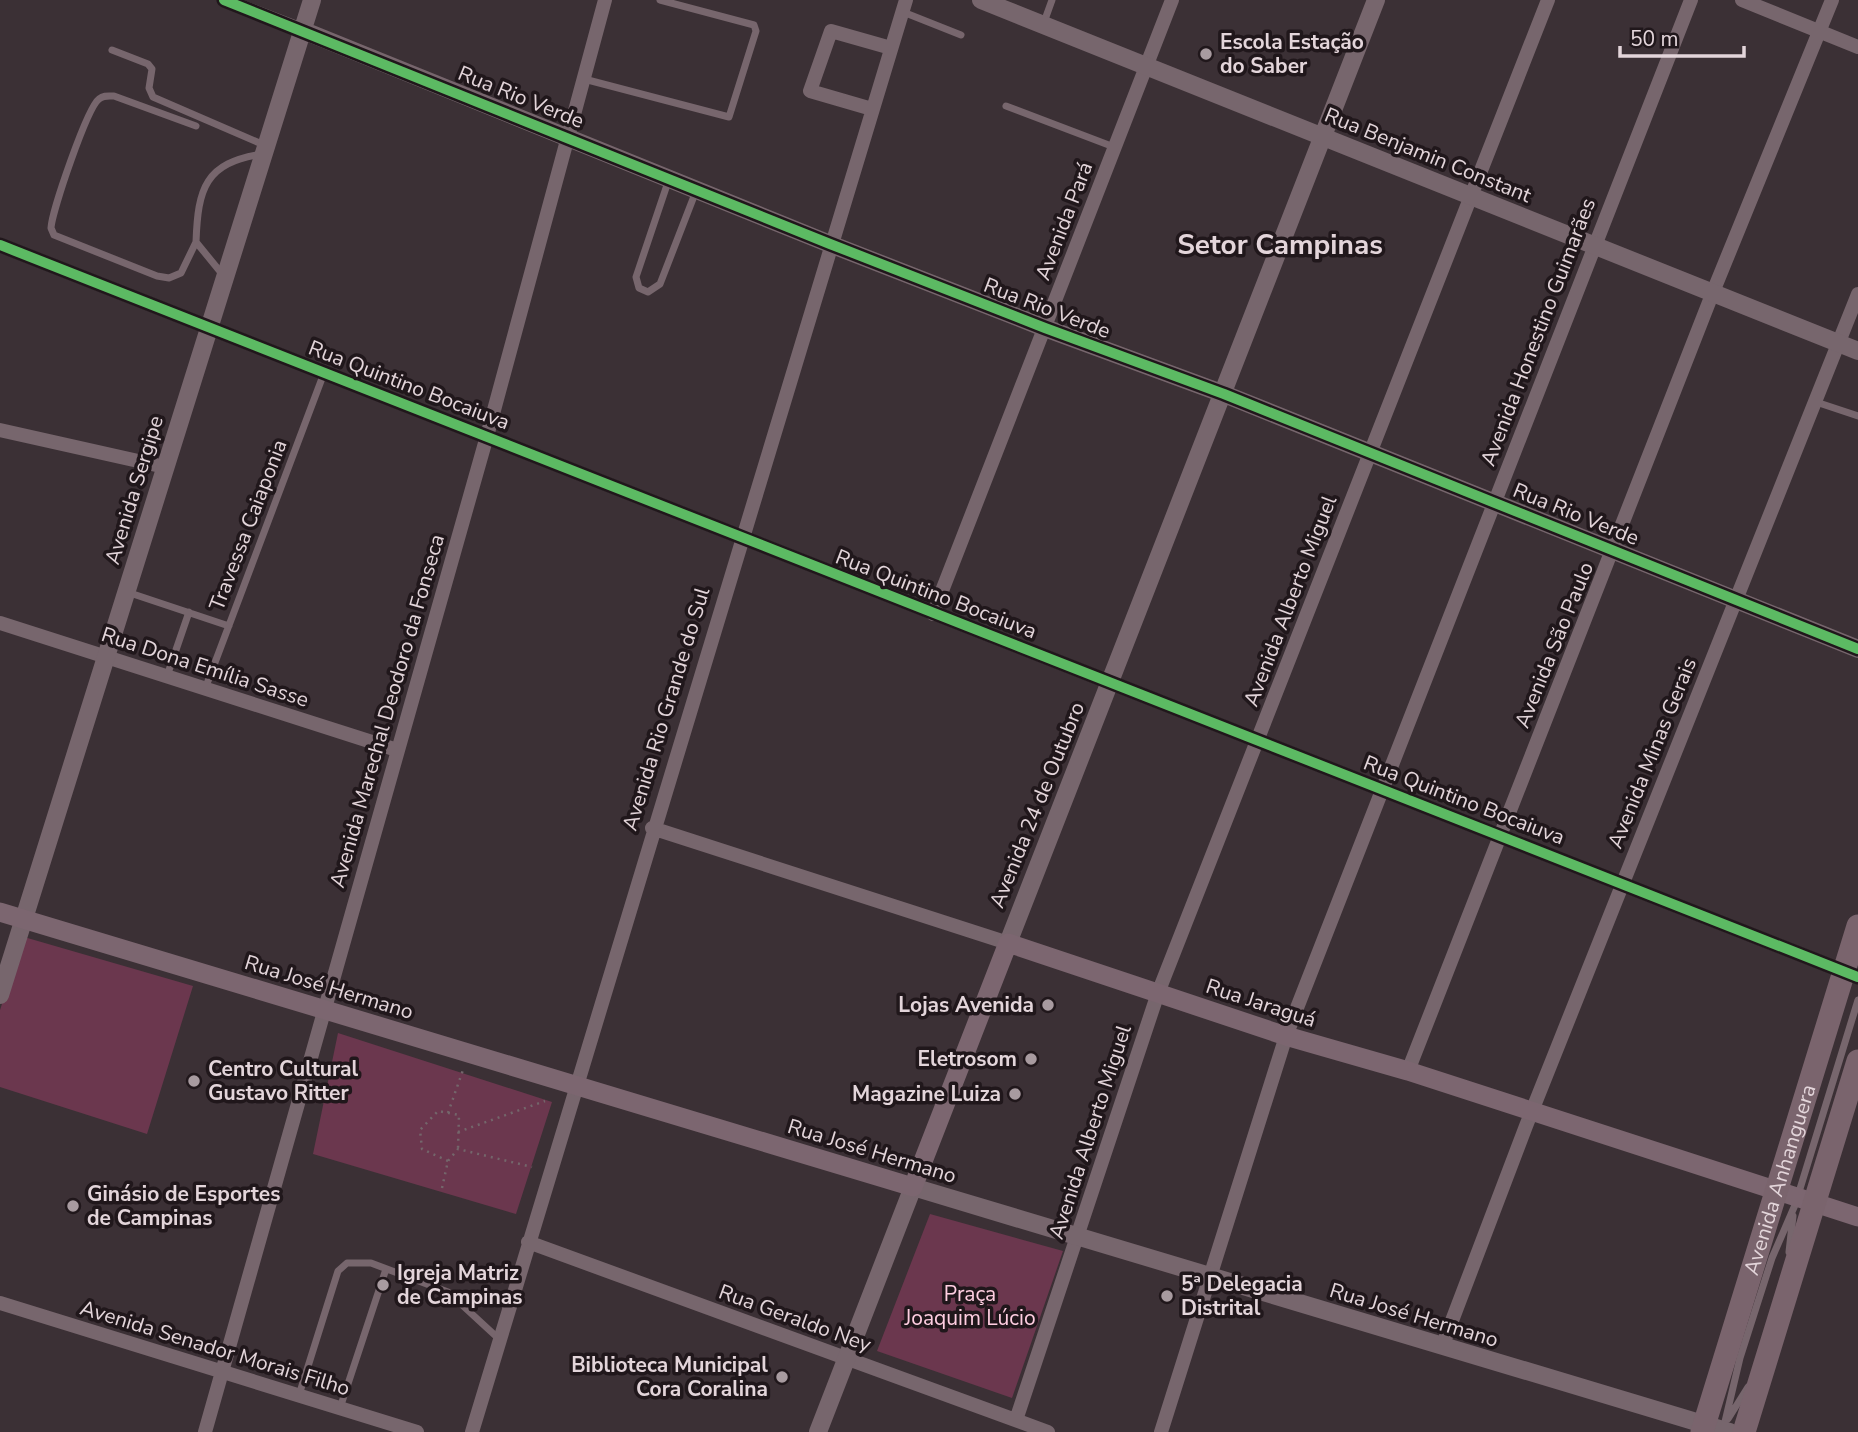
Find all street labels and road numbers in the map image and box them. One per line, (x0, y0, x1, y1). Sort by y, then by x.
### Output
street label: Rua Rio Verde (454, 59, 588, 135)
street label: Rua Benjamin Constant (1320, 101, 1536, 210)
street label: Avenida Pará (1029, 158, 1099, 284)
street label: Avenida Honestino Guimarães (1474, 194, 1602, 470)
street label: Rua Rio Verde (980, 271, 1114, 345)
street label: Rua Quintino Bocaiuva (304, 334, 514, 436)
street label: Avenida Sergipe (98, 412, 170, 568)
street label: Travessa Caiaponia (203, 436, 293, 614)
street label: Rua Rio Verde (1509, 476, 1643, 552)
street label: Avenida Alberto Miguel (1237, 491, 1343, 710)
street label: Avenida Marechal Deodoro da Fonseca (323, 531, 451, 891)
street label: Rua Quintino Bocaiuva (831, 543, 1041, 645)
street label: Avenida São Paulo (1508, 558, 1600, 732)
street label: Avenida Rio Grande do Sul (616, 583, 717, 834)
street label: Rua Dona Emília Sasse (98, 620, 312, 714)
street label: Avenida Minas Gerais (1601, 653, 1703, 853)
street label: Avenida 24 de Outubro (983, 698, 1091, 912)
street label: Rua Quintino Bocaiuva (1359, 749, 1569, 851)
street label: Rua José Hermano (241, 948, 417, 1026)
street label: Rua Jaraguá (1202, 972, 1320, 1034)
street label: Avenida Alberto Miguel (1042, 1021, 1138, 1243)
street label: Avenida Anhanguera (1737, 1081, 1822, 1279)
street label: Rua José Hermano (784, 1112, 960, 1190)
street label: Rua José Hermano (1326, 1276, 1502, 1354)
street label: Rua Geraldo Ney (715, 1277, 875, 1359)
street label: Avenida Senador Morais Filho (77, 1294, 353, 1402)

